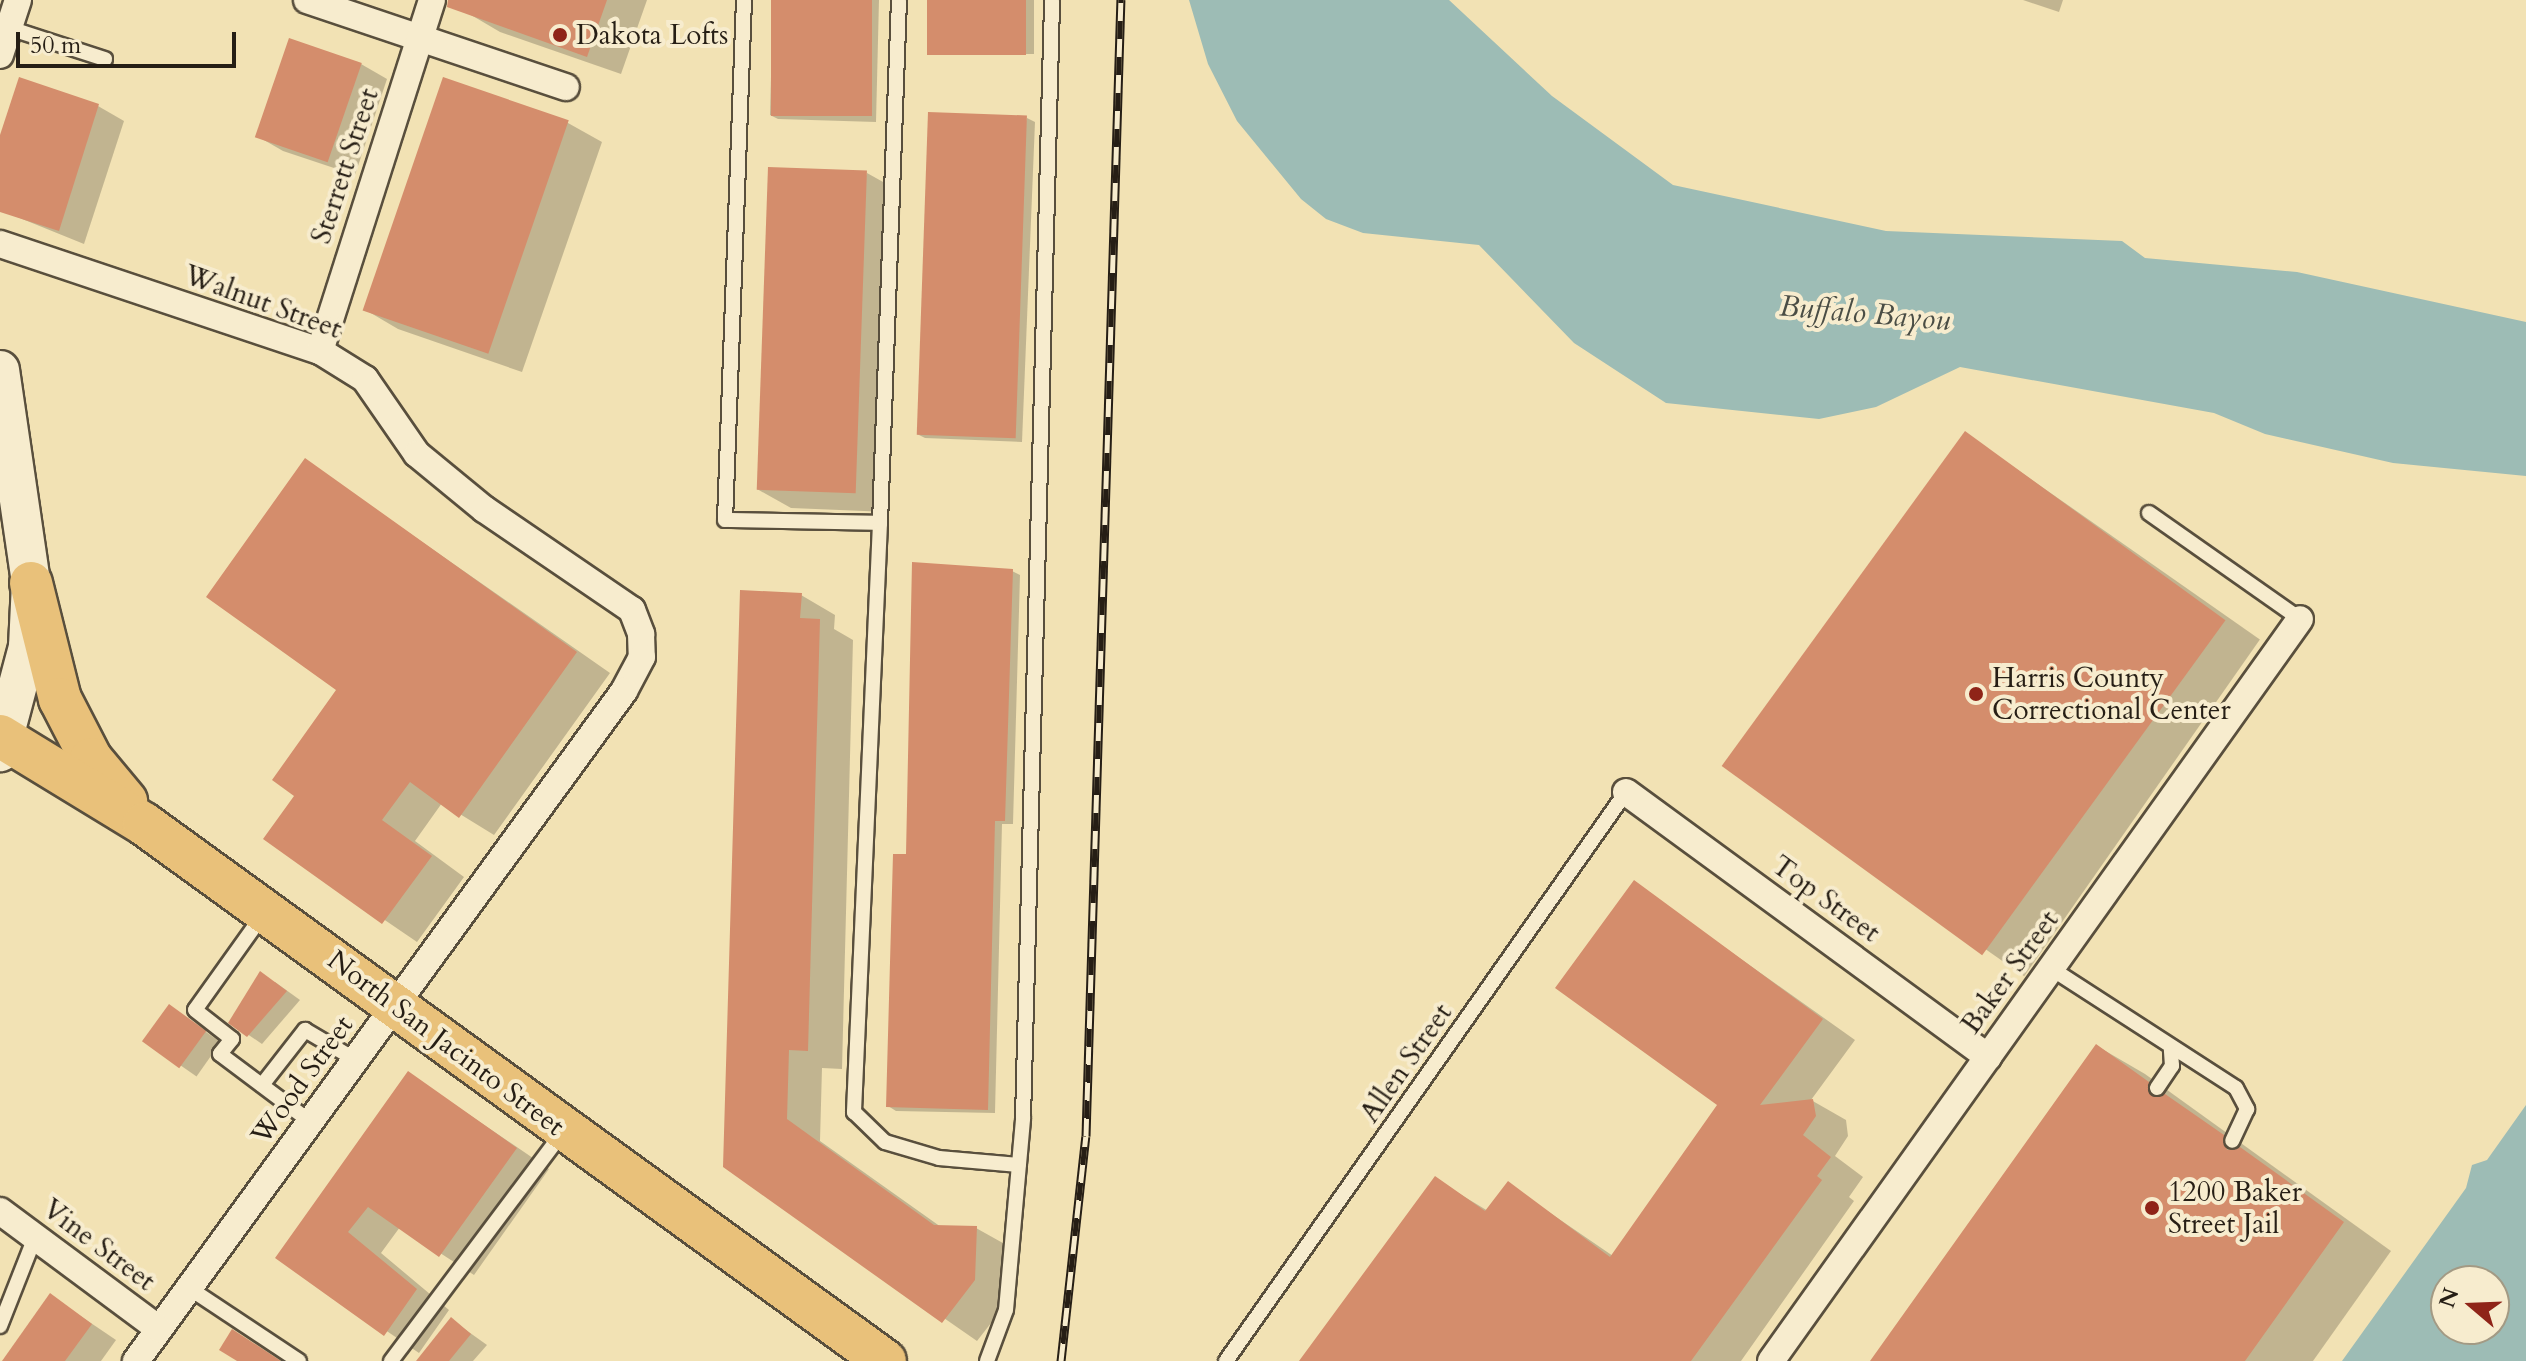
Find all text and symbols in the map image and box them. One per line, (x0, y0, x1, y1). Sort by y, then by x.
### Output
scale bar (20, 16, 240, 66)
place label: Dakota Lofts (576, 18, 728, 52)
marker: Dakota Lofts (551, 26, 569, 44)
text: 50 m (30, 29, 81, 62)
street label: Sterrett Street (304, 84, 386, 248)
street label: Walnut Street (180, 258, 346, 346)
water label: Buffalo Bayou (1778, 289, 1952, 339)
place label: Harris County Correctional Center (1992, 661, 2231, 727)
marker: Harris County Correctional Center (1967, 685, 1985, 703)
street label: Top Street (1765, 849, 1887, 949)
street label: Baker Street (1954, 904, 2066, 1040)
street label: North San Jacinto Street (321, 943, 571, 1143)
street label: Allen Street (1353, 997, 1459, 1129)
street label: Wood Street (244, 1009, 360, 1151)
place label: 1200 Baker Street Jail (2168, 1175, 2302, 1241)
street label: Vine Street (36, 1192, 162, 1298)
marker: 1200 Baker Street Jail (2143, 1199, 2161, 1217)
north arrow (2430, 1265, 2510, 1345)
text: N (2432, 1284, 2466, 1312)

